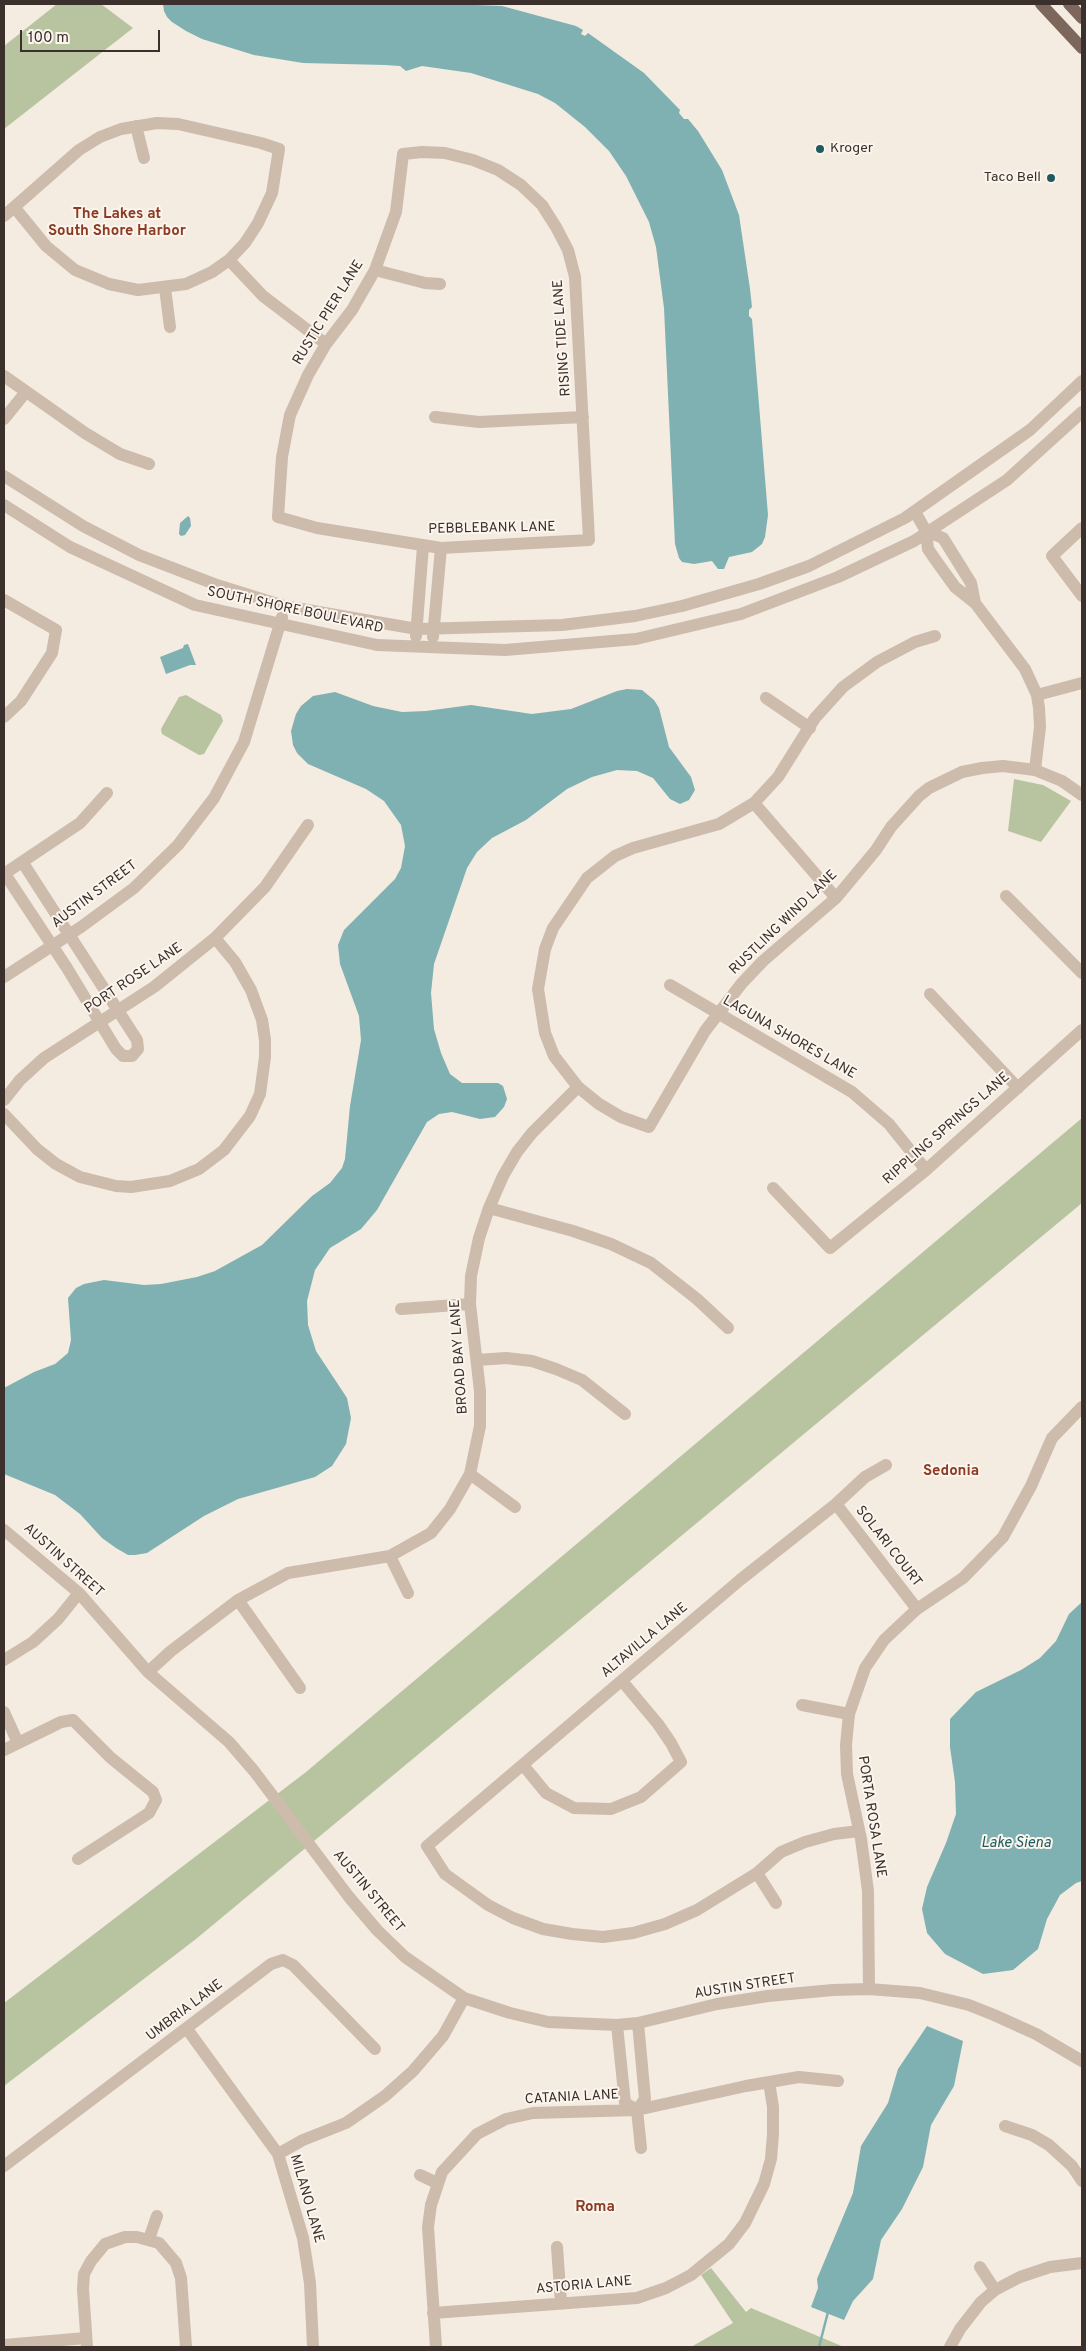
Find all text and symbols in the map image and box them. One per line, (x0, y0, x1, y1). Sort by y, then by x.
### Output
scale bar (22, 20, 162, 52)
text: 100 m (28, 29, 69, 48)
place label: Kroger (830, 141, 873, 157)
marker: Kroger (814, 143, 826, 155)
place label: Taco Bell (984, 170, 1041, 186)
marker: Taco Bell (1045, 172, 1057, 184)
district label: The Lakes at South Shore Harbor (48, 206, 186, 241)
street label: RUSTIC PIER LANE (290, 257, 368, 369)
street label: RISING TIDE LANE (551, 279, 575, 397)
street label: PEBBLEBANK LANE (428, 519, 556, 539)
street label: SOUTH SHORE BOULEVARD (205, 584, 385, 638)
street label: AUSTIN STREET (49, 858, 141, 932)
street label: RUSTLING WIND LANE (727, 867, 841, 979)
street label: PORT ROSE LANE (82, 940, 186, 1018)
street label: LAGUNA SHORES LANE (719, 993, 859, 1083)
street label: RIPPLING SPRINGS LANE (880, 1069, 1014, 1189)
street label: BROAD BAY LANE (448, 1299, 472, 1415)
district label: Sedonia (923, 1463, 979, 1481)
street label: SOLARI COURT (851, 1503, 925, 1591)
street label: AUSTIN STREET (19, 1521, 107, 1601)
street label: ALTAVILLA LANE (598, 1600, 692, 1682)
street label: PORTA ROSA LANE (853, 1755, 889, 1879)
water label: Lake Siena (981, 1835, 1051, 1853)
street label: AUSTIN STREET (329, 1847, 407, 1937)
street label: AUSTIN STREET (693, 1971, 797, 2003)
street label: UMBRIA LANE (143, 1977, 227, 2045)
street label: CATANIA LANE (524, 2087, 620, 2109)
street label: MILANO LANE (285, 2153, 327, 2245)
district label: Roma (575, 2199, 615, 2217)
street label: ASTORIA LANE (535, 2273, 633, 2299)

